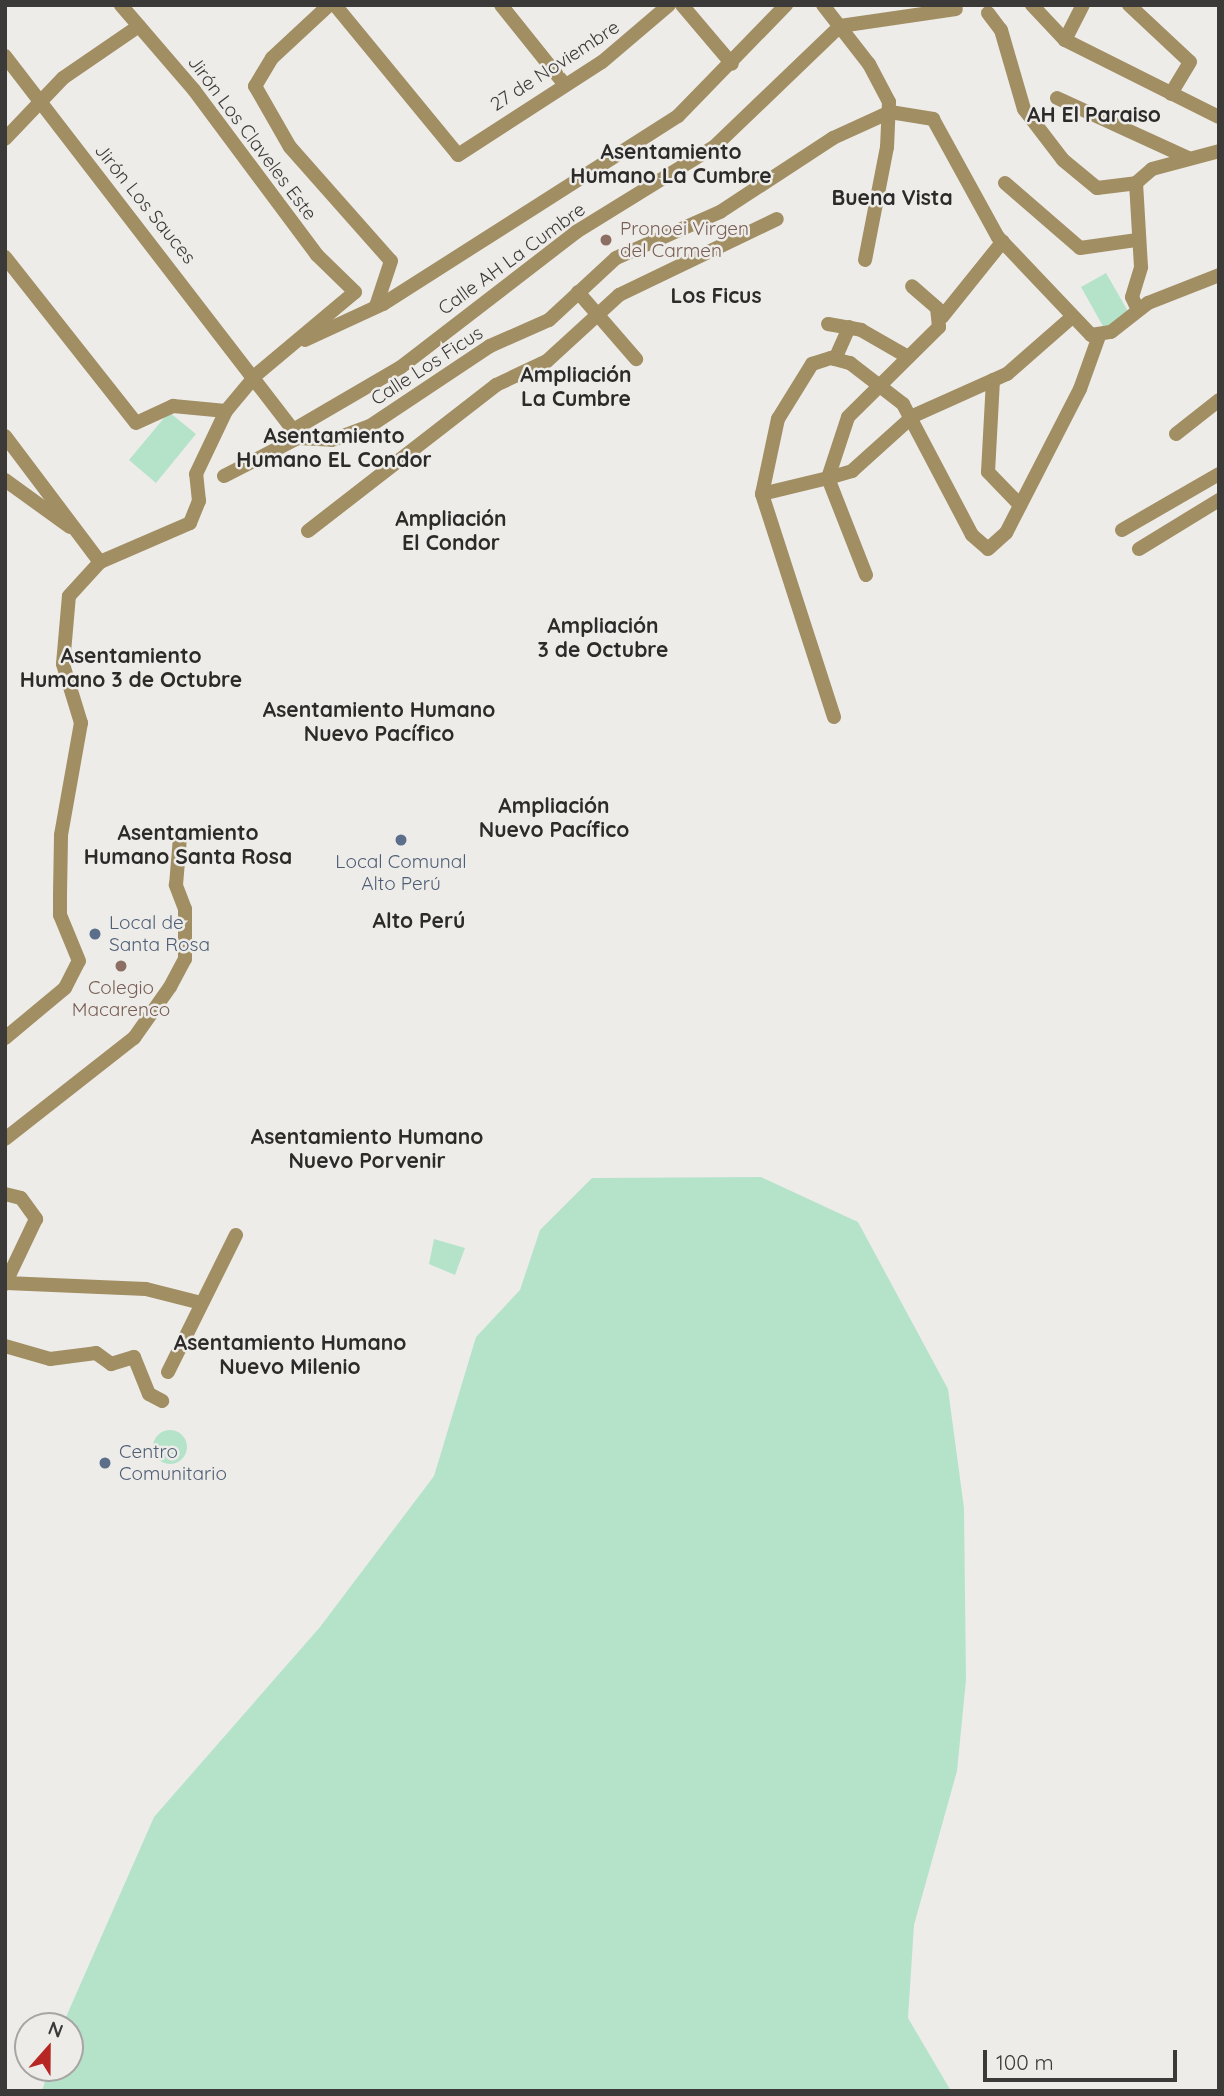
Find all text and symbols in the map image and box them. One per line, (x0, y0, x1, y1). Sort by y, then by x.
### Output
street label: 27 de Noviembre (486, 16, 624, 116)
street label: Jirón Los Claveles Este (183, 51, 321, 225)
district label: AH El Paraiso (1027, 101, 1161, 127)
district label: Asentamiento Humano La Cumbre (570, 138, 772, 188)
street label: Jirón Los Sauces (90, 139, 200, 269)
district label: Buena Vista (831, 184, 953, 210)
street label: Calle AH La Cumbre (434, 198, 590, 320)
place label: Pronoei Virgen del Carmen (620, 218, 749, 262)
marker: Pronoei Virgen del Carmen (598, 232, 614, 248)
district label: Los Ficus (670, 282, 762, 308)
street label: Calle Los Ficus (367, 321, 487, 411)
district label: Ampliación La Cumbre (520, 361, 632, 411)
district label: Asentamiento Humano EL Condor (236, 422, 432, 472)
district label: Ampliación El Condor (395, 505, 507, 555)
district label: Ampliación 3 de Octubre (538, 612, 668, 662)
district label: Asentamiento Humano 3 de Octubre (20, 642, 242, 692)
district label: Asentamiento Humano Nuevo Pacífico (263, 696, 495, 746)
district label: Ampliación Nuevo Pacífico (479, 792, 629, 842)
district label: Asentamiento Humano Santa Rosa (84, 819, 292, 869)
marker: Local Comunal Alto Perú (393, 832, 409, 848)
place label: Local Comunal Alto Perú (335, 851, 467, 895)
district label: Alto Perú (373, 907, 465, 933)
place label: Local de Santa Rosa (109, 912, 210, 956)
marker: Local de Santa Rosa (87, 926, 103, 942)
marker: Colegio Macarenco (113, 958, 129, 974)
place label: Colegio Macarenco (72, 977, 170, 1021)
district label: Asentamiento Humano Nuevo Porvenir (251, 1123, 483, 1173)
district label: Asentamiento Humano Nuevo Milenio (174, 1329, 406, 1379)
place label: Centro Comunitario (119, 1441, 227, 1485)
marker: Centro Comunitario (97, 1455, 113, 1471)
north arrow (14, 2012, 84, 2082)
text: N (45, 2016, 67, 2043)
scale bar (986, 2036, 1180, 2080)
text: 100 m (996, 2049, 1054, 2075)

